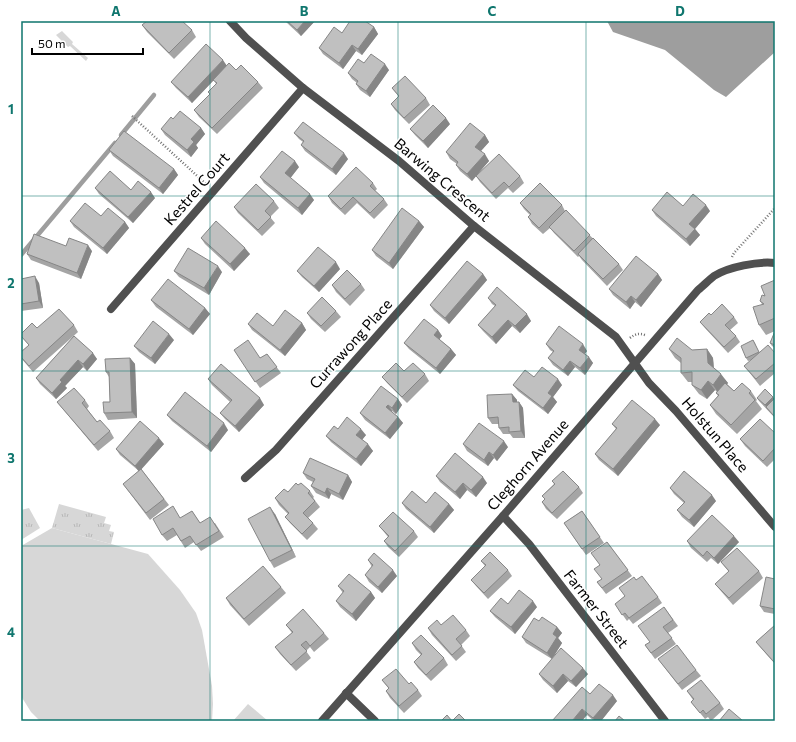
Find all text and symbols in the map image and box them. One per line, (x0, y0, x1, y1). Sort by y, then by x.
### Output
text: A (111, 3, 121, 19)
text: B (300, 3, 309, 19)
text: C (488, 3, 497, 19)
text: D (675, 3, 685, 19)
scale bar (32, 30, 143, 56)
text: 50 m (38, 36, 66, 50)
text: 1 (8, 101, 14, 117)
street label: Barwing Crescent (391, 134, 494, 225)
street label: Kestrel Court (160, 148, 233, 228)
text: 2 (7, 275, 15, 291)
street label: Currawong Place (305, 295, 395, 392)
street label: Holstun Place (678, 393, 753, 475)
street label: Cleghorn Avenue (483, 415, 572, 514)
text: 3 (7, 450, 15, 466)
street label: Farmer Street (561, 566, 633, 651)
text: 4 (7, 624, 15, 640)

